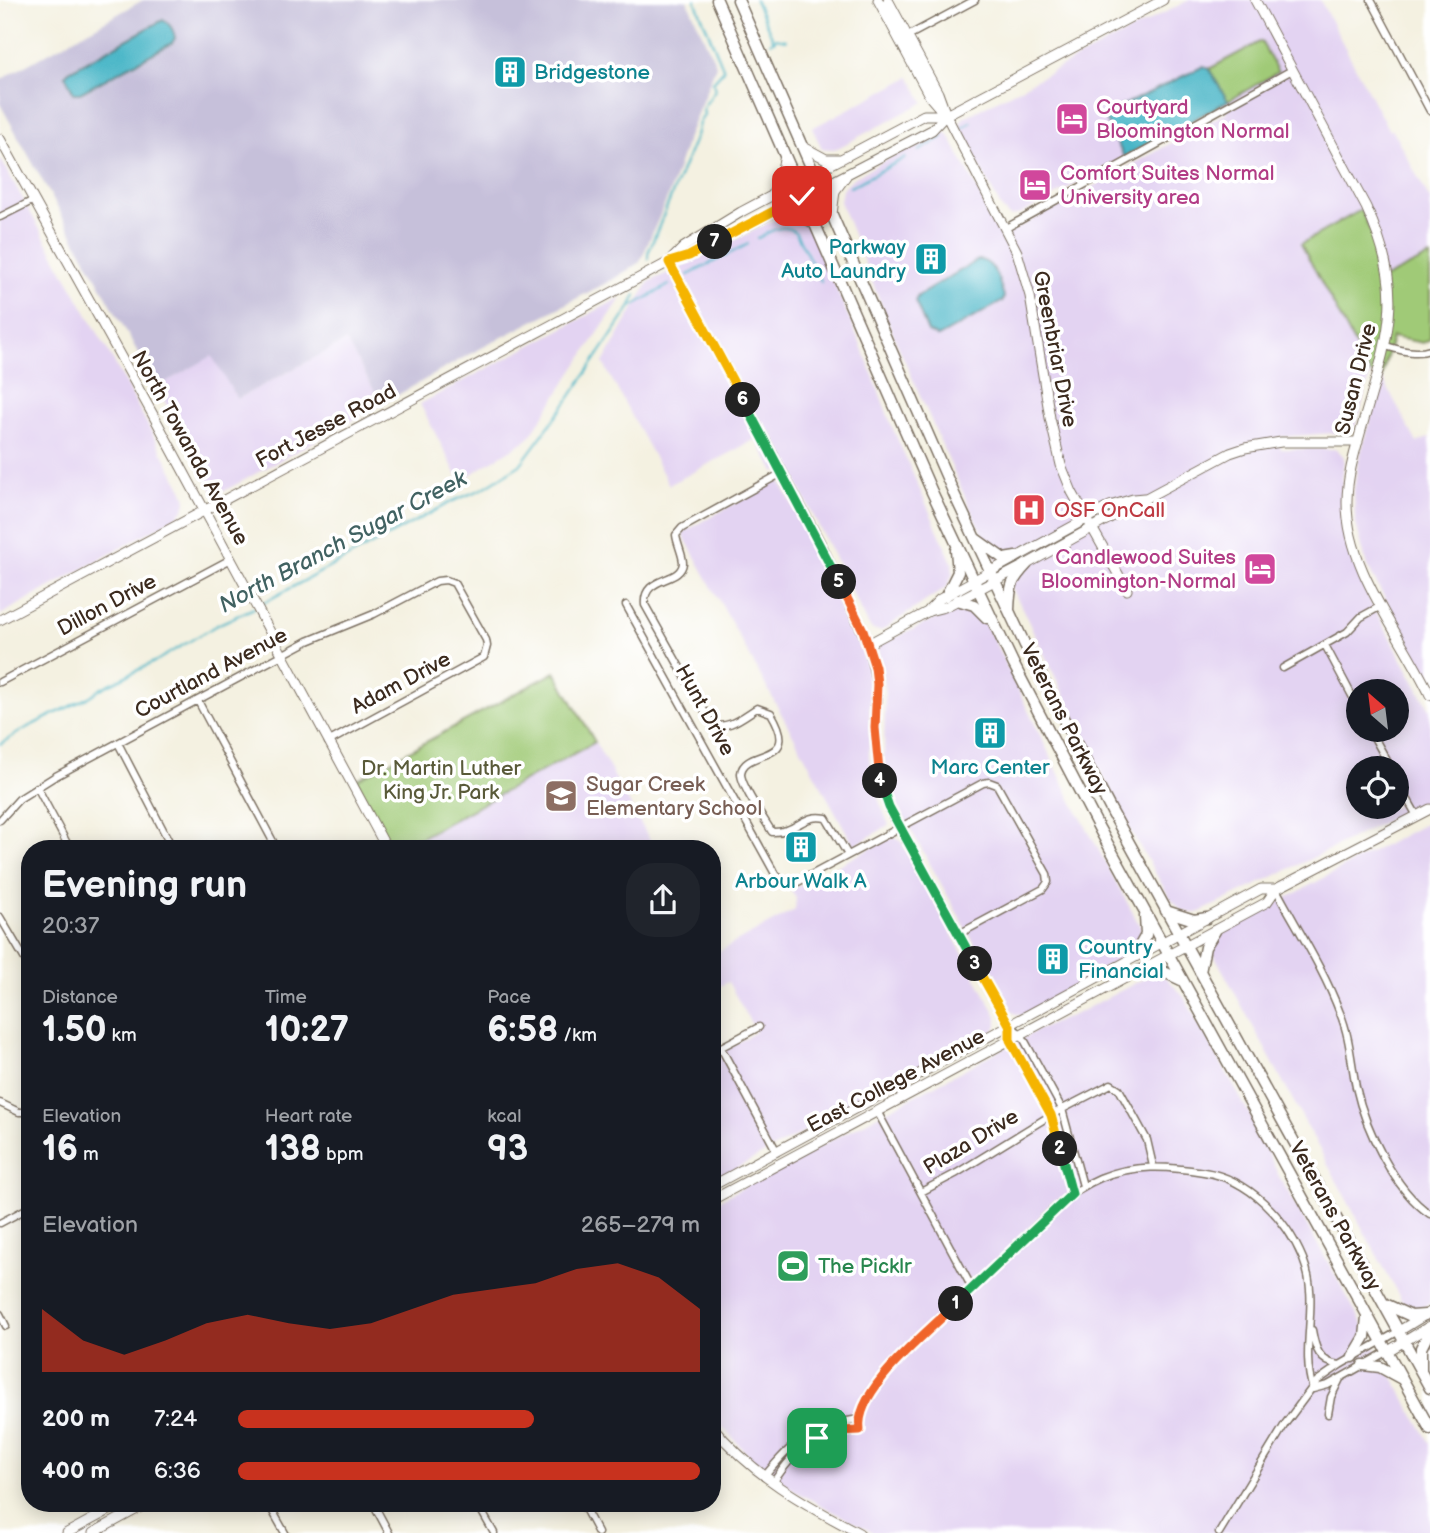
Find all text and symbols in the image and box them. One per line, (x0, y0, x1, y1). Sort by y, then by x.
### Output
building icon: Bridgestone (491, 53, 529, 91)
place label: Bridgestone (534, 60, 650, 85)
place label: Courtyard Bloomington Normal (1096, 95, 1290, 144)
hotel icon: Courtyard Bloomington Normal (1053, 100, 1091, 138)
place label: Comfort Suites Normal University area (1060, 161, 1274, 210)
pin (772, 166, 832, 226)
hotel icon: Comfort Suites Normal University area (1016, 166, 1054, 204)
icon: check (783, 177, 821, 215)
pin: 7 (698, 224, 732, 260)
text: 7 (709, 230, 720, 253)
place label: Parkway Auto Laundry (781, 235, 907, 284)
building icon: Parkway Auto Laundry (912, 240, 950, 278)
street label: Greenbriar Drive (1028, 269, 1082, 429)
street label: Susan Drive (1330, 321, 1382, 437)
street label: North Towanda Avenue (126, 346, 254, 550)
street label: Fort Jesse Road (252, 379, 400, 473)
pin: 6 (726, 382, 760, 418)
text: 6 (737, 388, 748, 411)
water label: North Branch Sugar Creek (214, 464, 472, 619)
hospital icon: OSF OnCall (1010, 491, 1048, 529)
place label: OSF OnCall (1054, 498, 1165, 523)
place label: Candlewood Suites Bloomington-Normal (1040, 545, 1236, 594)
hotel icon: Candlewood Suites Bloomington-Normal (1241, 550, 1279, 588)
pin: 5 (822, 564, 856, 600)
street label: Dillon Drive (53, 569, 161, 641)
text: 5 (833, 570, 844, 593)
street label: Courtland Avenue (130, 622, 292, 724)
street label: Veterans Parkway (1015, 639, 1113, 799)
street label: Adam Drive (347, 646, 455, 720)
street label: Hunt Drive (670, 660, 740, 760)
north arrow (1346, 679, 1409, 742)
map controls (1346, 679, 1409, 819)
building icon: Marc Center (971, 714, 1009, 752)
place label: Marc Center (930, 755, 1050, 780)
park label: Dr. Martin Luther King Jr. Park (361, 756, 521, 805)
button: locate (1346, 756, 1409, 819)
pin: 4 (862, 764, 898, 798)
text: 4 (874, 769, 885, 792)
place label: Sugar Creek Elementary School (586, 772, 762, 821)
school or university icon: Sugar Creek Elementary School (542, 777, 580, 815)
building icon: Arbour Walk A (782, 828, 820, 866)
text: Evening run (42, 863, 247, 908)
button: share (626, 863, 700, 937)
place label: Arbour Walk A (735, 869, 867, 894)
text: 20:37 (42, 912, 99, 940)
place label: Country Financial (1078, 935, 1164, 984)
building icon: Country Financial (1034, 940, 1072, 978)
pin: 3 (958, 946, 992, 982)
text: 3 (969, 952, 980, 975)
text: Distance (42, 986, 118, 1009)
text: Time (265, 986, 307, 1009)
text: Pace (487, 986, 531, 1009)
text: 1.50 (42, 1009, 106, 1052)
text: 10:27 (265, 1009, 349, 1052)
text: 6:58 (487, 1009, 558, 1052)
text: km (106, 1024, 137, 1047)
text: /km (558, 1024, 597, 1047)
street label: East College Avenue (803, 1024, 989, 1138)
street label: Plaza Drive (919, 1104, 1023, 1180)
text: Elevation (42, 1105, 121, 1128)
text: Heart rate (265, 1105, 352, 1128)
text: kcal (487, 1105, 521, 1128)
text: 16 (42, 1128, 78, 1171)
text: 138 (265, 1128, 321, 1171)
text: 93 (487, 1128, 528, 1171)
pin: 2 (1042, 1132, 1078, 1166)
text: 2 (1054, 1137, 1065, 1160)
street label: Veterans Parkway (1284, 1137, 1387, 1295)
text: m (78, 1143, 99, 1166)
text: bpm (321, 1143, 363, 1166)
text: Elevation (42, 1211, 138, 1239)
text: 265–279 m (581, 1211, 700, 1239)
sports icon: The Picklr (774, 1247, 812, 1285)
place label: The Picklr (818, 1254, 912, 1279)
pin: 1 (939, 1286, 974, 1322)
text: 1 (952, 1292, 960, 1315)
text: 200 m (42, 1405, 110, 1433)
text: 7:24 (154, 1405, 197, 1433)
pin (787, 1408, 847, 1468)
icon: arrive (798, 1419, 836, 1457)
text: 400 m (42, 1457, 110, 1485)
text: 6:36 (154, 1457, 201, 1485)

